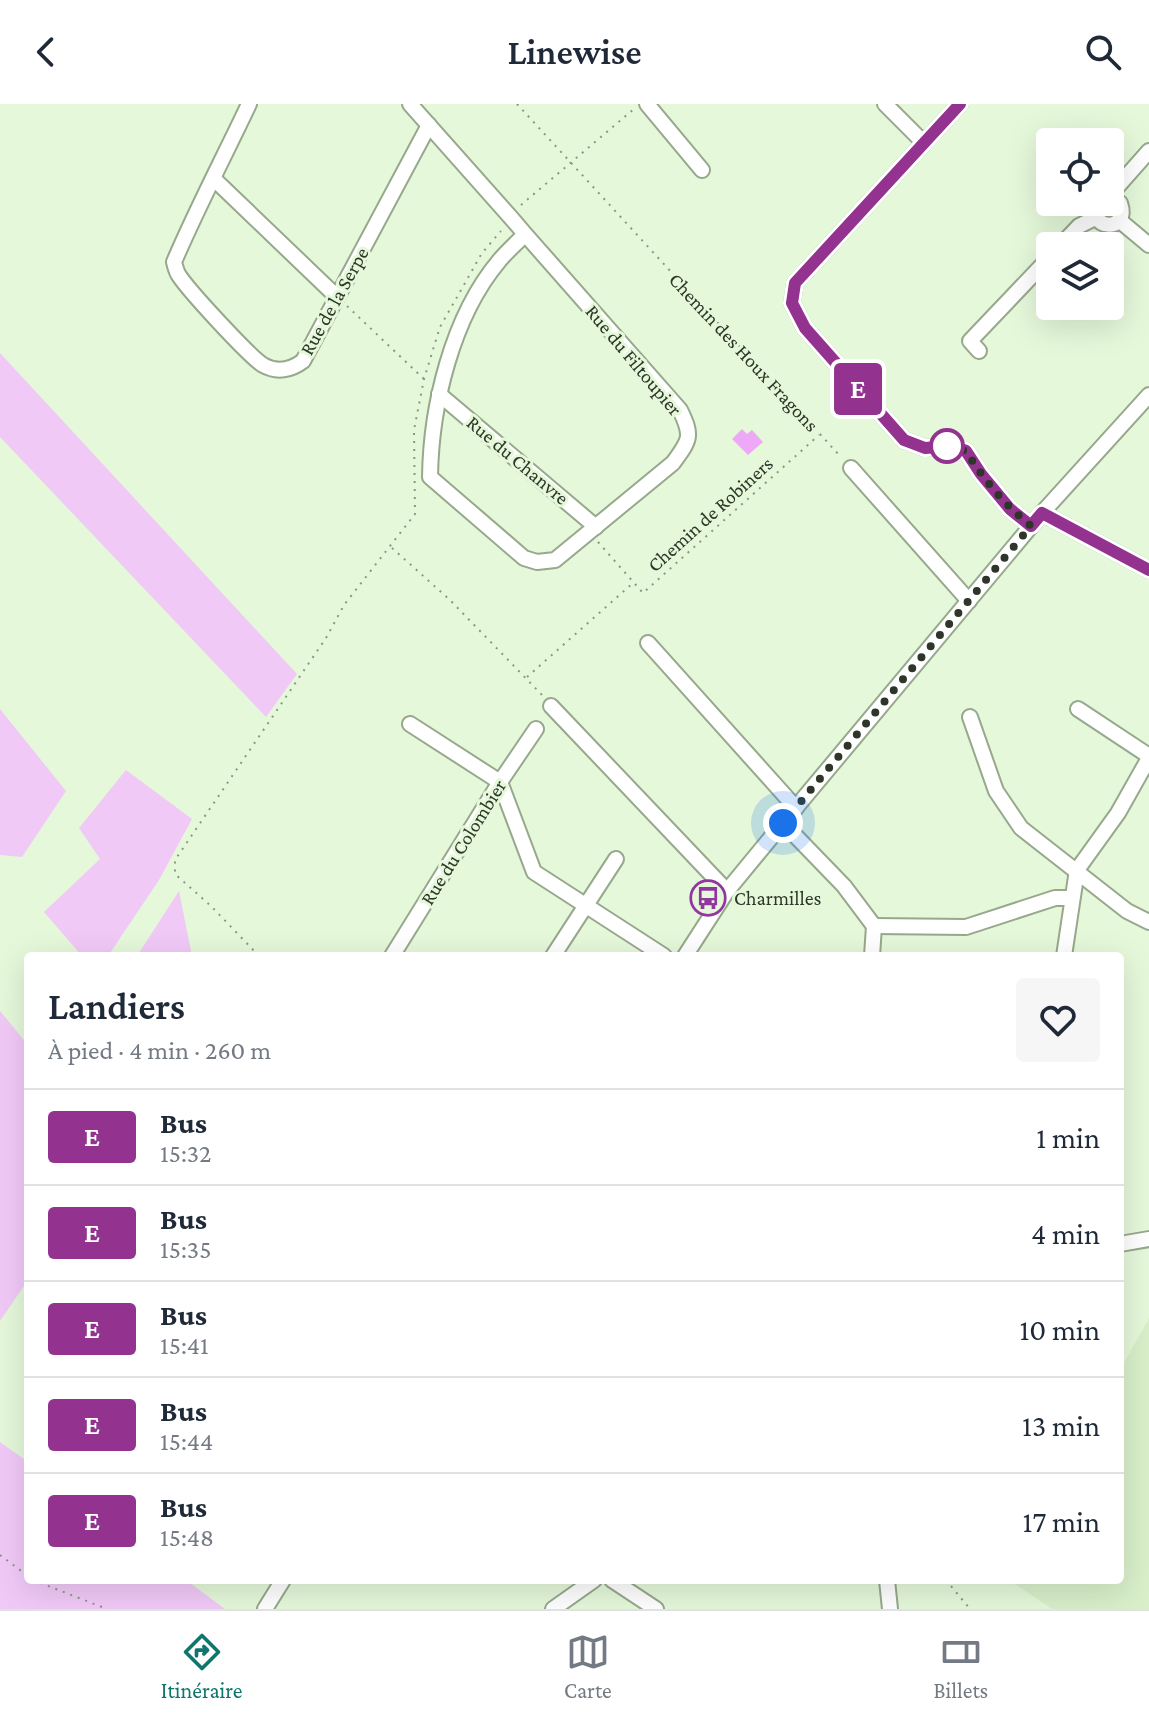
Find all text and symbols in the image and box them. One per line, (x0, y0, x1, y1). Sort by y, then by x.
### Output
icon: back (24, 30, 68, 74)
icon: search (1081, 30, 1125, 74)
text: Linewise (507, 32, 642, 72)
map controls (1036, 128, 1124, 320)
button: locate (1036, 128, 1124, 216)
button: layers (1036, 232, 1124, 320)
street label: Rue de la Serpe (295, 243, 374, 359)
street label: Chemin des Houx Fragons (664, 268, 823, 437)
street label: Rue du Filtoupier (581, 300, 687, 420)
line badge: E (832, 363, 884, 415)
text: E (850, 373, 866, 404)
street label: Rue du Chanvre (463, 411, 574, 509)
unlabelled marker (930, 429, 964, 463)
street label: Chemin de Robiners (643, 452, 777, 576)
street label: Rue du Colombier (416, 775, 510, 909)
your location (763, 803, 803, 843)
bus stop icon: Charmilles (689, 879, 727, 917)
place label: Charmilles (734, 887, 822, 909)
button: heart (1016, 978, 1100, 1062)
text: Landiers (48, 985, 185, 1027)
text: À pied · 4 min · 260 m (48, 1036, 271, 1065)
text: Bus (160, 1106, 207, 1139)
text: E (84, 1121, 100, 1152)
text: 1 min (1036, 1121, 1100, 1154)
text: 15:32 (160, 1139, 211, 1168)
text: Bus (160, 1202, 207, 1235)
text: E (84, 1217, 100, 1248)
text: 4 min (1031, 1217, 1100, 1250)
text: 15:35 (160, 1235, 211, 1264)
text: Bus (160, 1298, 207, 1331)
text: E (84, 1313, 100, 1344)
text: 10 min (1019, 1313, 1100, 1346)
text: 15:41 (160, 1331, 209, 1360)
text: Bus (160, 1394, 207, 1427)
text: E (84, 1409, 100, 1440)
text: 13 min (1022, 1409, 1100, 1442)
text: 15:44 (160, 1427, 213, 1456)
text: Bus (160, 1490, 207, 1523)
text: E (84, 1505, 100, 1536)
text: 17 min (1023, 1505, 1100, 1538)
text: 15:48 (160, 1523, 214, 1552)
tab: Itinéraire (161, 1630, 242, 1703)
tab: Carte (564, 1630, 612, 1703)
tab: Billets (933, 1630, 988, 1703)

